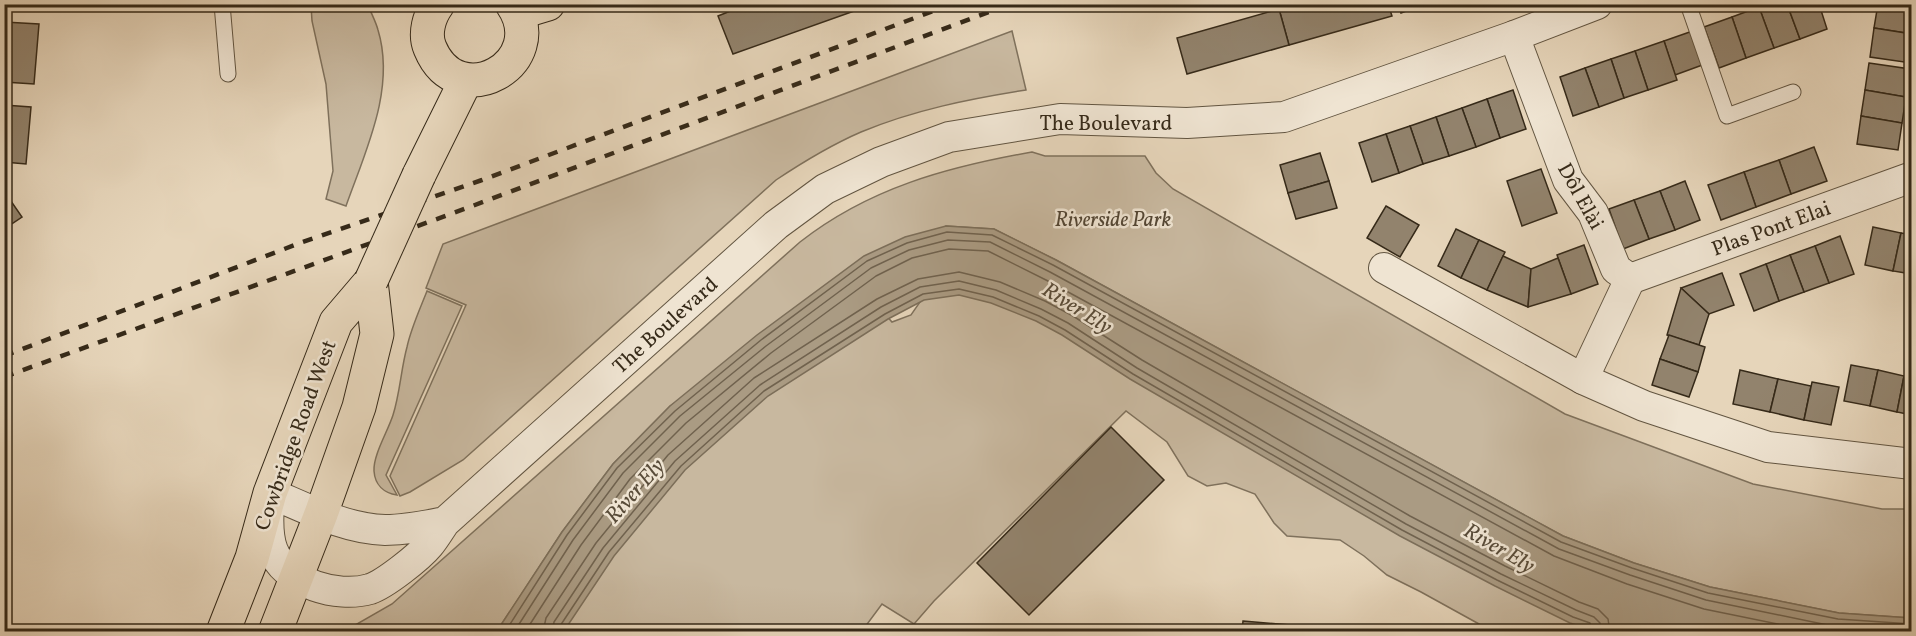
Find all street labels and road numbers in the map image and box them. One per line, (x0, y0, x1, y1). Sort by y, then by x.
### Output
street label: The Boulevard (1040, 110, 1172, 139)
street label: Dôl Elài (1549, 158, 1610, 235)
street label: Plas Pont Elai (1708, 194, 1835, 264)
street label: The Boulevard (607, 271, 725, 381)
street label: Cowbridge Road West (248, 336, 344, 535)

